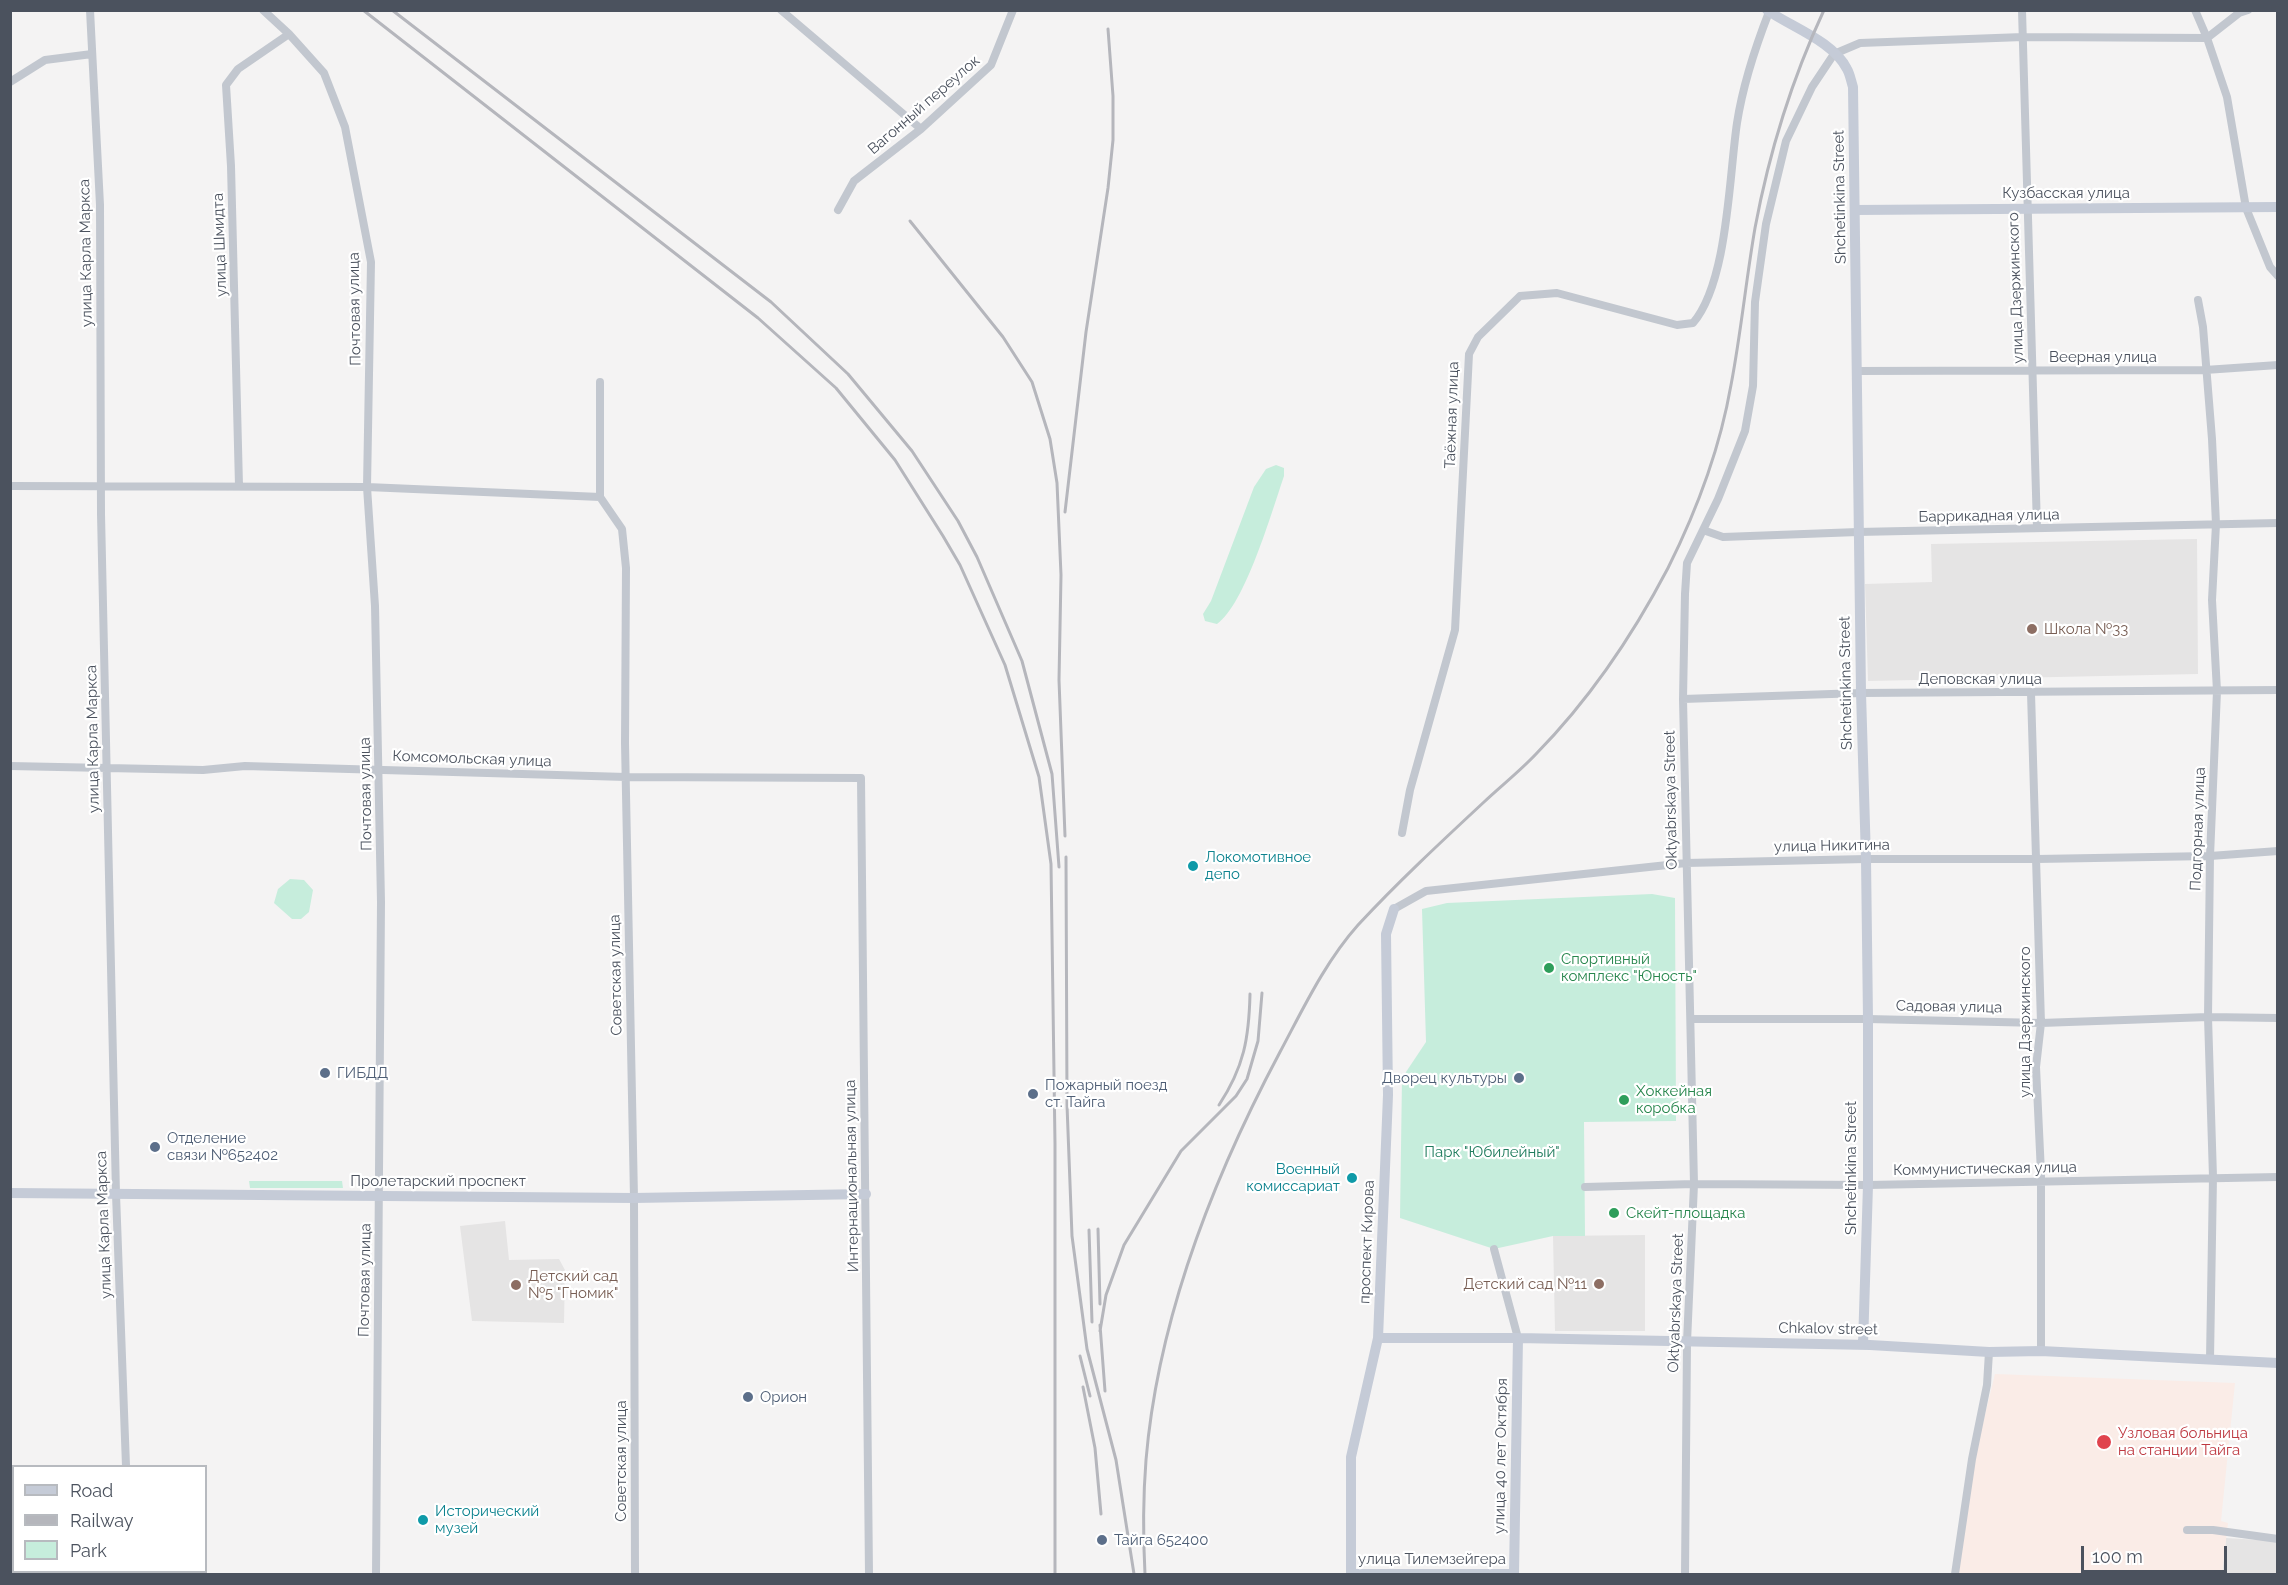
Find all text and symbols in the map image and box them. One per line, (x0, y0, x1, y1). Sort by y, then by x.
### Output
street label: Вагонный переулок (864, 52, 984, 158)
street label: Shchetinkina Street (1830, 130, 1850, 264)
street label: улица Карла Маркса (76, 179, 96, 327)
street label: Кузбасская улица (2002, 184, 2130, 202)
street label: улица Шмидта (209, 193, 231, 297)
street label: улица Дзержинского (2004, 212, 2028, 364)
street label: Почтовая улица (345, 252, 365, 366)
street label: Веерная улица (2049, 348, 2157, 366)
street label: Таёжная улица (1441, 361, 1463, 469)
street label: Баррикадная улица (1918, 506, 2060, 526)
street label: Shchetinkina Street (1836, 616, 1856, 750)
place label: Школа №33 (2044, 620, 2128, 638)
marker: Школа №33 (2025, 622, 2039, 636)
street label: улица Карла Маркса (83, 665, 103, 813)
street label: Деповская улица (1918, 670, 2042, 688)
street label: Oktyabrskaya Street (1661, 730, 1681, 870)
street label: Почтовая улица (356, 737, 376, 851)
street label: Комсомольская улица (392, 747, 552, 771)
street label: Подгорная улица (2187, 767, 2209, 891)
street label: улица Никитина (1774, 836, 1890, 856)
place label: Локомотивное депо (1205, 848, 1311, 883)
marker: Локомотивное депо (1186, 859, 1200, 873)
street label: Советская улица (606, 914, 626, 1036)
street label: улица Дзержинского (2016, 946, 2034, 1098)
place label: Спортивный комплекс "Юность" (1561, 950, 1697, 985)
marker: Спортивный комплекс "Юность" (1542, 961, 1556, 975)
street label: Садовая улица (1896, 997, 2002, 1017)
place label: ГИБДД (337, 1064, 388, 1082)
marker: ГИБДД (318, 1066, 332, 1080)
place label: Дворец культуры (1382, 1069, 1507, 1087)
marker: Дворец культуры (1512, 1071, 1526, 1085)
place label: Пожарный поезд ст. Тайга (1045, 1076, 1167, 1111)
street label: Интернациональная улица (841, 1080, 863, 1272)
place label: Хоккейная коробка (1636, 1082, 1712, 1117)
marker: Пожарный поезд ст. Тайга (1026, 1087, 1040, 1101)
marker: Хоккейная коробка (1617, 1093, 1631, 1107)
street label: Shchetinkina Street (1842, 1101, 1860, 1235)
place label: Отделение связи №652402 (167, 1129, 278, 1164)
marker: Отделение связи №652402 (148, 1140, 162, 1154)
park label: Парк "Юбилейный" (1424, 1143, 1560, 1161)
street label: улица Карла Маркса (92, 1151, 116, 1299)
street label: Коммунистическая улица (1893, 1158, 2077, 1180)
place label: Военный комиссариат (1246, 1160, 1340, 1195)
marker: Военный комиссариат (1345, 1171, 1359, 1185)
street label: Пролетарский проспект (350, 1172, 526, 1190)
street label: проспект Кирова (1356, 1180, 1378, 1304)
place label: Скейт-площадка (1626, 1204, 1745, 1222)
marker: Скейт-площадка (1607, 1206, 1621, 1220)
street label: Почтовая улица (355, 1223, 375, 1337)
street label: Oktyabrskaya Street (1665, 1233, 1687, 1373)
place label: Детский сад №5 "Гномик" (528, 1267, 618, 1302)
place label: Детский сад №11 (1463, 1275, 1587, 1293)
marker: Детский сад №11 (1592, 1277, 1606, 1291)
marker: Детский сад №5 "Гномик" (509, 1278, 523, 1292)
street label: Chkalov street (1778, 1319, 1878, 1339)
street label: улица 40 лет Октября (1491, 1378, 1511, 1534)
place label: Орион (760, 1388, 807, 1406)
marker: Орион (741, 1390, 755, 1404)
street label: Советская улица (612, 1400, 630, 1522)
place label: Узловая больница на станции Тайга (2118, 1424, 2248, 1459)
marker: Узловая больница на станции Тайга (2095, 1433, 2113, 1451)
legend (12, 1465, 207, 1573)
text: Road (70, 1480, 113, 1501)
place label: Исторический музей (435, 1502, 539, 1537)
text: Railway (70, 1510, 134, 1531)
marker: Исторический музей (416, 1513, 430, 1527)
place label: Тайга 652400 (1114, 1531, 1208, 1549)
marker: Тайга 652400 (1095, 1533, 1109, 1547)
scale bar (2084, 1534, 2230, 1572)
text: Park (70, 1540, 107, 1561)
text: 100 m (2092, 1546, 2143, 1567)
street label: улица Тилемзейгера (1358, 1550, 1506, 1568)

